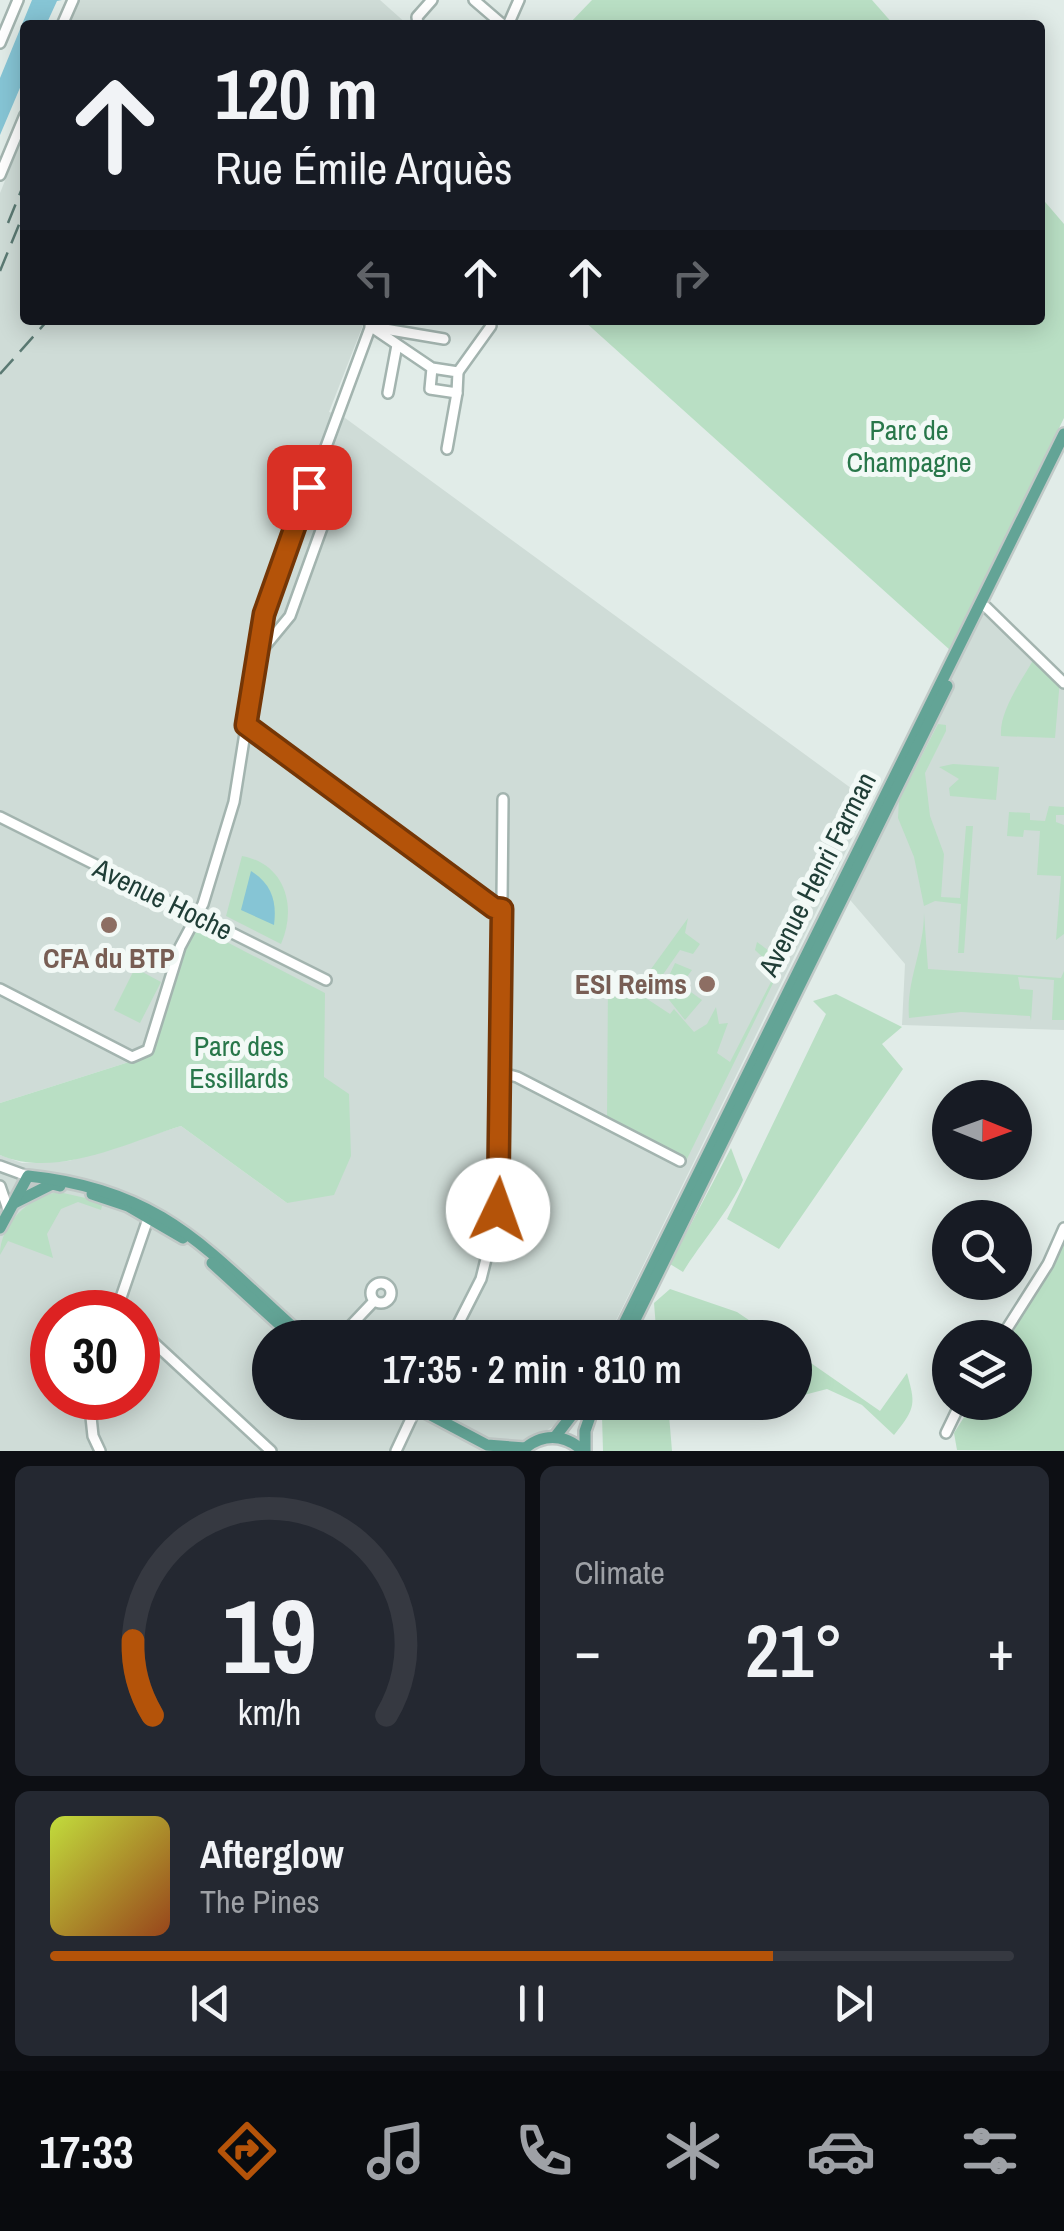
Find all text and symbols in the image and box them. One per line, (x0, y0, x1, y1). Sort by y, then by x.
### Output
text: 120 m (215, 47, 378, 141)
icon: ahead (50, 60, 180, 190)
text: Rue Émile Arquès (215, 137, 512, 198)
icon: left (348, 250, 403, 305)
icon: ahead (453, 250, 508, 305)
icon: ahead (558, 250, 613, 305)
icon: right (663, 250, 718, 305)
park label: Parc de Champagne (846, 411, 972, 481)
pin (267, 445, 352, 530)
icon: arrive (282, 460, 337, 515)
street label: Avenue Henri Farman (749, 765, 885, 983)
street label: Avenue Hoche (86, 849, 239, 949)
marker: CFA du BTP (98, 914, 120, 936)
place label: CFA du BTP (43, 939, 175, 977)
place label: ESI Reims (575, 965, 687, 1003)
marker: ESI Reims (696, 973, 718, 995)
park label: Parc des Essillards (189, 1027, 289, 1097)
north arrow (932, 1080, 1032, 1180)
map controls (932, 1080, 1032, 1420)
position arrow (446, 1158, 550, 1262)
button: search (932, 1200, 1032, 1300)
speed limit sign: 30 (30, 1290, 160, 1420)
button: layers (932, 1320, 1032, 1420)
text: 17:35 · 2 min · 810 m (382, 1344, 682, 1395)
text: Climate (575, 1551, 665, 1594)
text: 19 (222, 1565, 317, 1705)
text: 21° (745, 1599, 843, 1700)
text: − (575, 1613, 601, 1687)
text: + (988, 1613, 1014, 1687)
text: km/h (238, 1688, 302, 1736)
text: Afterglow (200, 1829, 344, 1880)
text: The Pines (200, 1880, 320, 1923)
icon: previous (183, 1976, 238, 2031)
icon: pause (504, 1976, 559, 2031)
icon: next (826, 1976, 881, 2031)
icon: directions (212, 2116, 282, 2186)
icon: music (361, 2116, 431, 2186)
icon: phone (509, 2116, 579, 2186)
icon: climate (658, 2116, 728, 2186)
icon: car (806, 2116, 876, 2186)
icon: filters (955, 2116, 1025, 2186)
text: 17:33 (39, 2121, 134, 2182)

